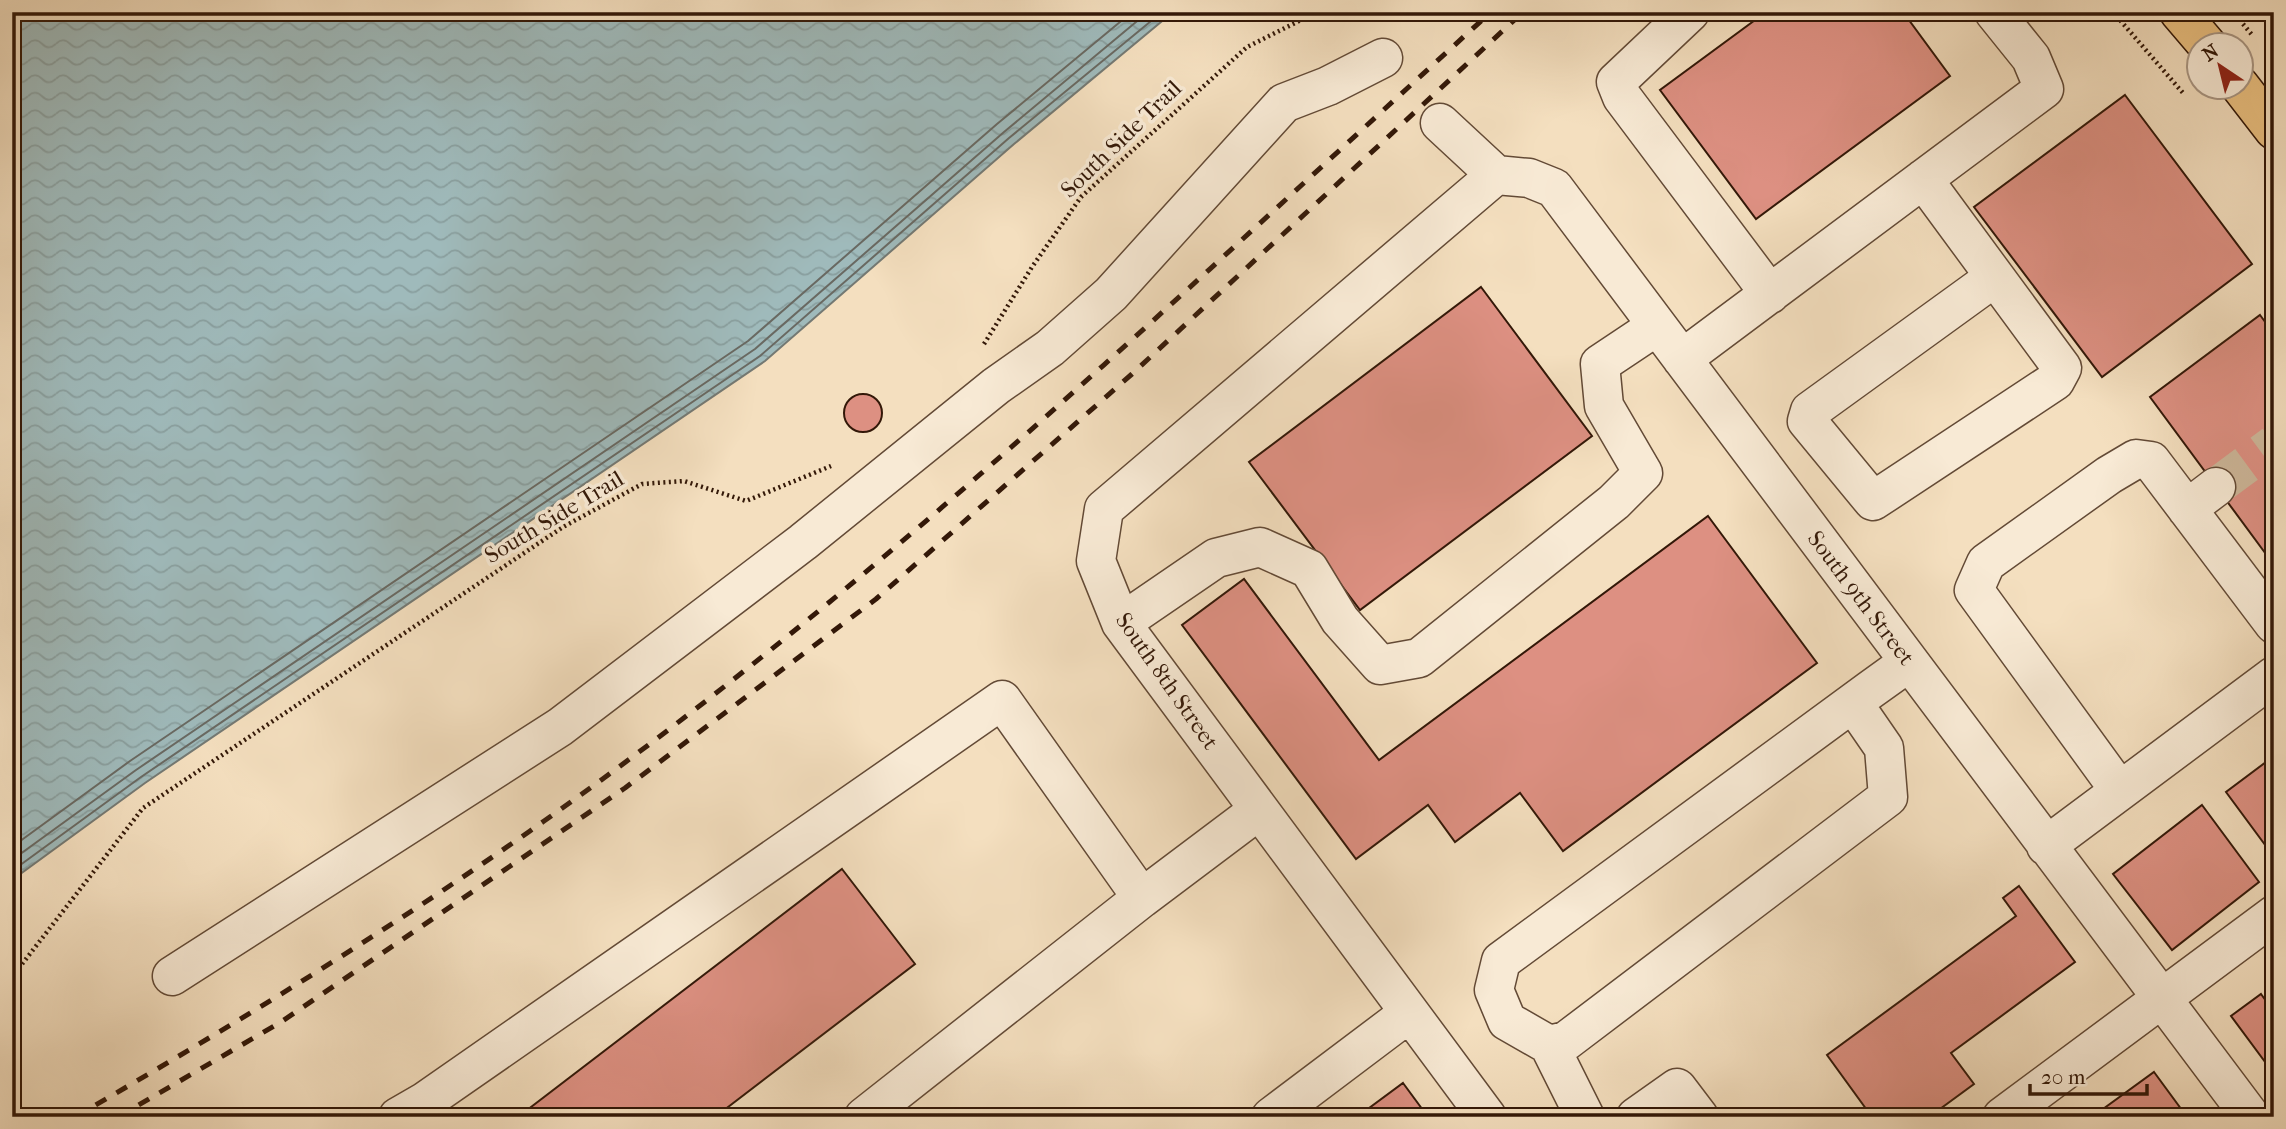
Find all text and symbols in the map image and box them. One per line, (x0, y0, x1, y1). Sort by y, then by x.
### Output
north arrow (2184, 32, 2254, 102)
text: N (2199, 39, 2224, 66)
street label: South Side Trail (1055, 74, 1187, 203)
street label: South Side Trail (480, 465, 629, 569)
street label: South 9th Street (1802, 526, 1920, 670)
street label: South 8th Street (1110, 607, 1224, 755)
scale bar (2030, 1052, 2148, 1096)
text: 20 m (2041, 1065, 2086, 1089)

